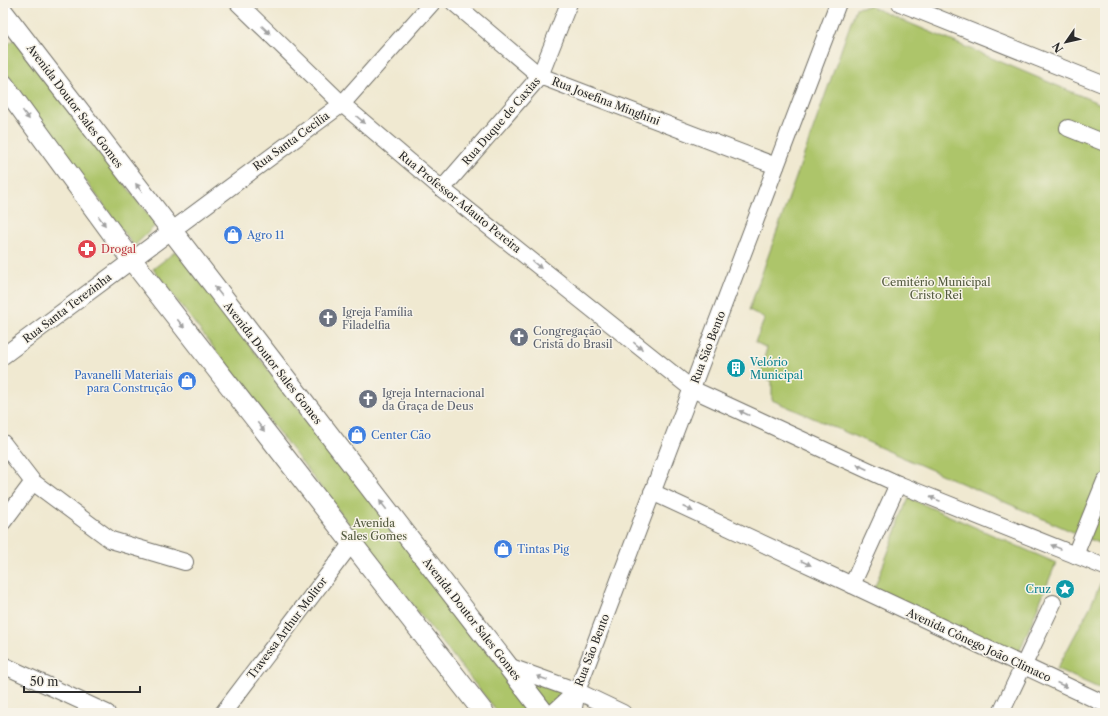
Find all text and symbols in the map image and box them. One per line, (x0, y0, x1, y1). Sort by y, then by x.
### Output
north arrow (1046, 22, 1086, 62)
one-way arrow (261, 25, 271, 35)
text: N (1049, 39, 1066, 55)
street label: Avenida Doutor Sales Gomes (23, 40, 126, 171)
street label: Rua Duque de Caxias (459, 74, 543, 168)
street label: Rua Josefina Minghini (550, 74, 663, 128)
street label: Rua Santa Cecília (250, 108, 332, 174)
one-way arrow (22, 110, 30, 121)
one-way arrow (355, 115, 366, 124)
street label: Rua Professor Adauto Pereira (396, 148, 524, 256)
one-way arrow (134, 183, 143, 194)
one-way arrow (98, 215, 107, 226)
shop icon: Agro 11 (222, 224, 244, 246)
place label: Agro 11 (246, 228, 285, 242)
pharmacy icon: Drogal (76, 238, 98, 260)
place label: Drogal (101, 242, 137, 256)
one-way arrow (531, 260, 542, 269)
street label: Rua Santa Terezinha (20, 270, 114, 346)
park label: Cemitério Municipal Cristo Rei (882, 275, 991, 302)
one-way arrow (214, 286, 222, 297)
street label: Avenida Doutor Sales Gomes (220, 298, 325, 427)
place label: Igreja Família Filadelfia (342, 305, 413, 332)
church icon: Igreja Família Filadelfia (317, 307, 339, 329)
street label: Rua São Bento (688, 308, 728, 385)
one-way arrow (177, 319, 185, 330)
place label: Congregação Cristã do Brasil (533, 324, 613, 351)
church icon: Congregação Cristã do Brasil (508, 326, 530, 348)
one-way arrow (632, 342, 643, 350)
place label: Velório Municipal (749, 355, 804, 382)
building icon: Velório Municipal (725, 357, 747, 379)
place label: Pavanelli Materiais para Construção (74, 368, 173, 395)
shop icon: Pavanelli Materiais para Construção (176, 370, 198, 392)
place label: Igreja Internacional da Graça de Deus (382, 386, 485, 413)
church icon: Igreja Internacional da Graça de Deus (357, 388, 379, 410)
one-way arrow (739, 410, 750, 416)
one-way arrow (256, 421, 265, 432)
shop icon: Center Cão (346, 424, 368, 446)
place label: Center Cão (371, 428, 431, 442)
one-way arrow (857, 464, 868, 470)
one-way arrow (929, 495, 941, 501)
one-way arrow (379, 499, 388, 510)
one-way arrow (682, 506, 693, 512)
park label: Avenida Sales Gomes (341, 516, 407, 543)
shop icon: Tintas Pig (492, 538, 514, 560)
place label: Tintas Pig (517, 542, 569, 556)
one-way arrow (1051, 544, 1062, 550)
street label: Avenida Doutor Sales Gomes (419, 554, 524, 683)
one-way arrow (800, 560, 811, 566)
street label: Travessa Arthur Molitor (244, 574, 330, 682)
place icon: Cruz (1054, 578, 1076, 600)
place label: Cruz (1025, 582, 1051, 596)
street label: Avenida Cônego João Climaco (903, 605, 1054, 685)
street label: Rua São Bento (572, 611, 612, 688)
scale bar (24, 668, 140, 694)
text: 50 m (30, 674, 59, 689)
one-way arrow (536, 675, 548, 681)
one-way arrow (1057, 682, 1068, 688)

